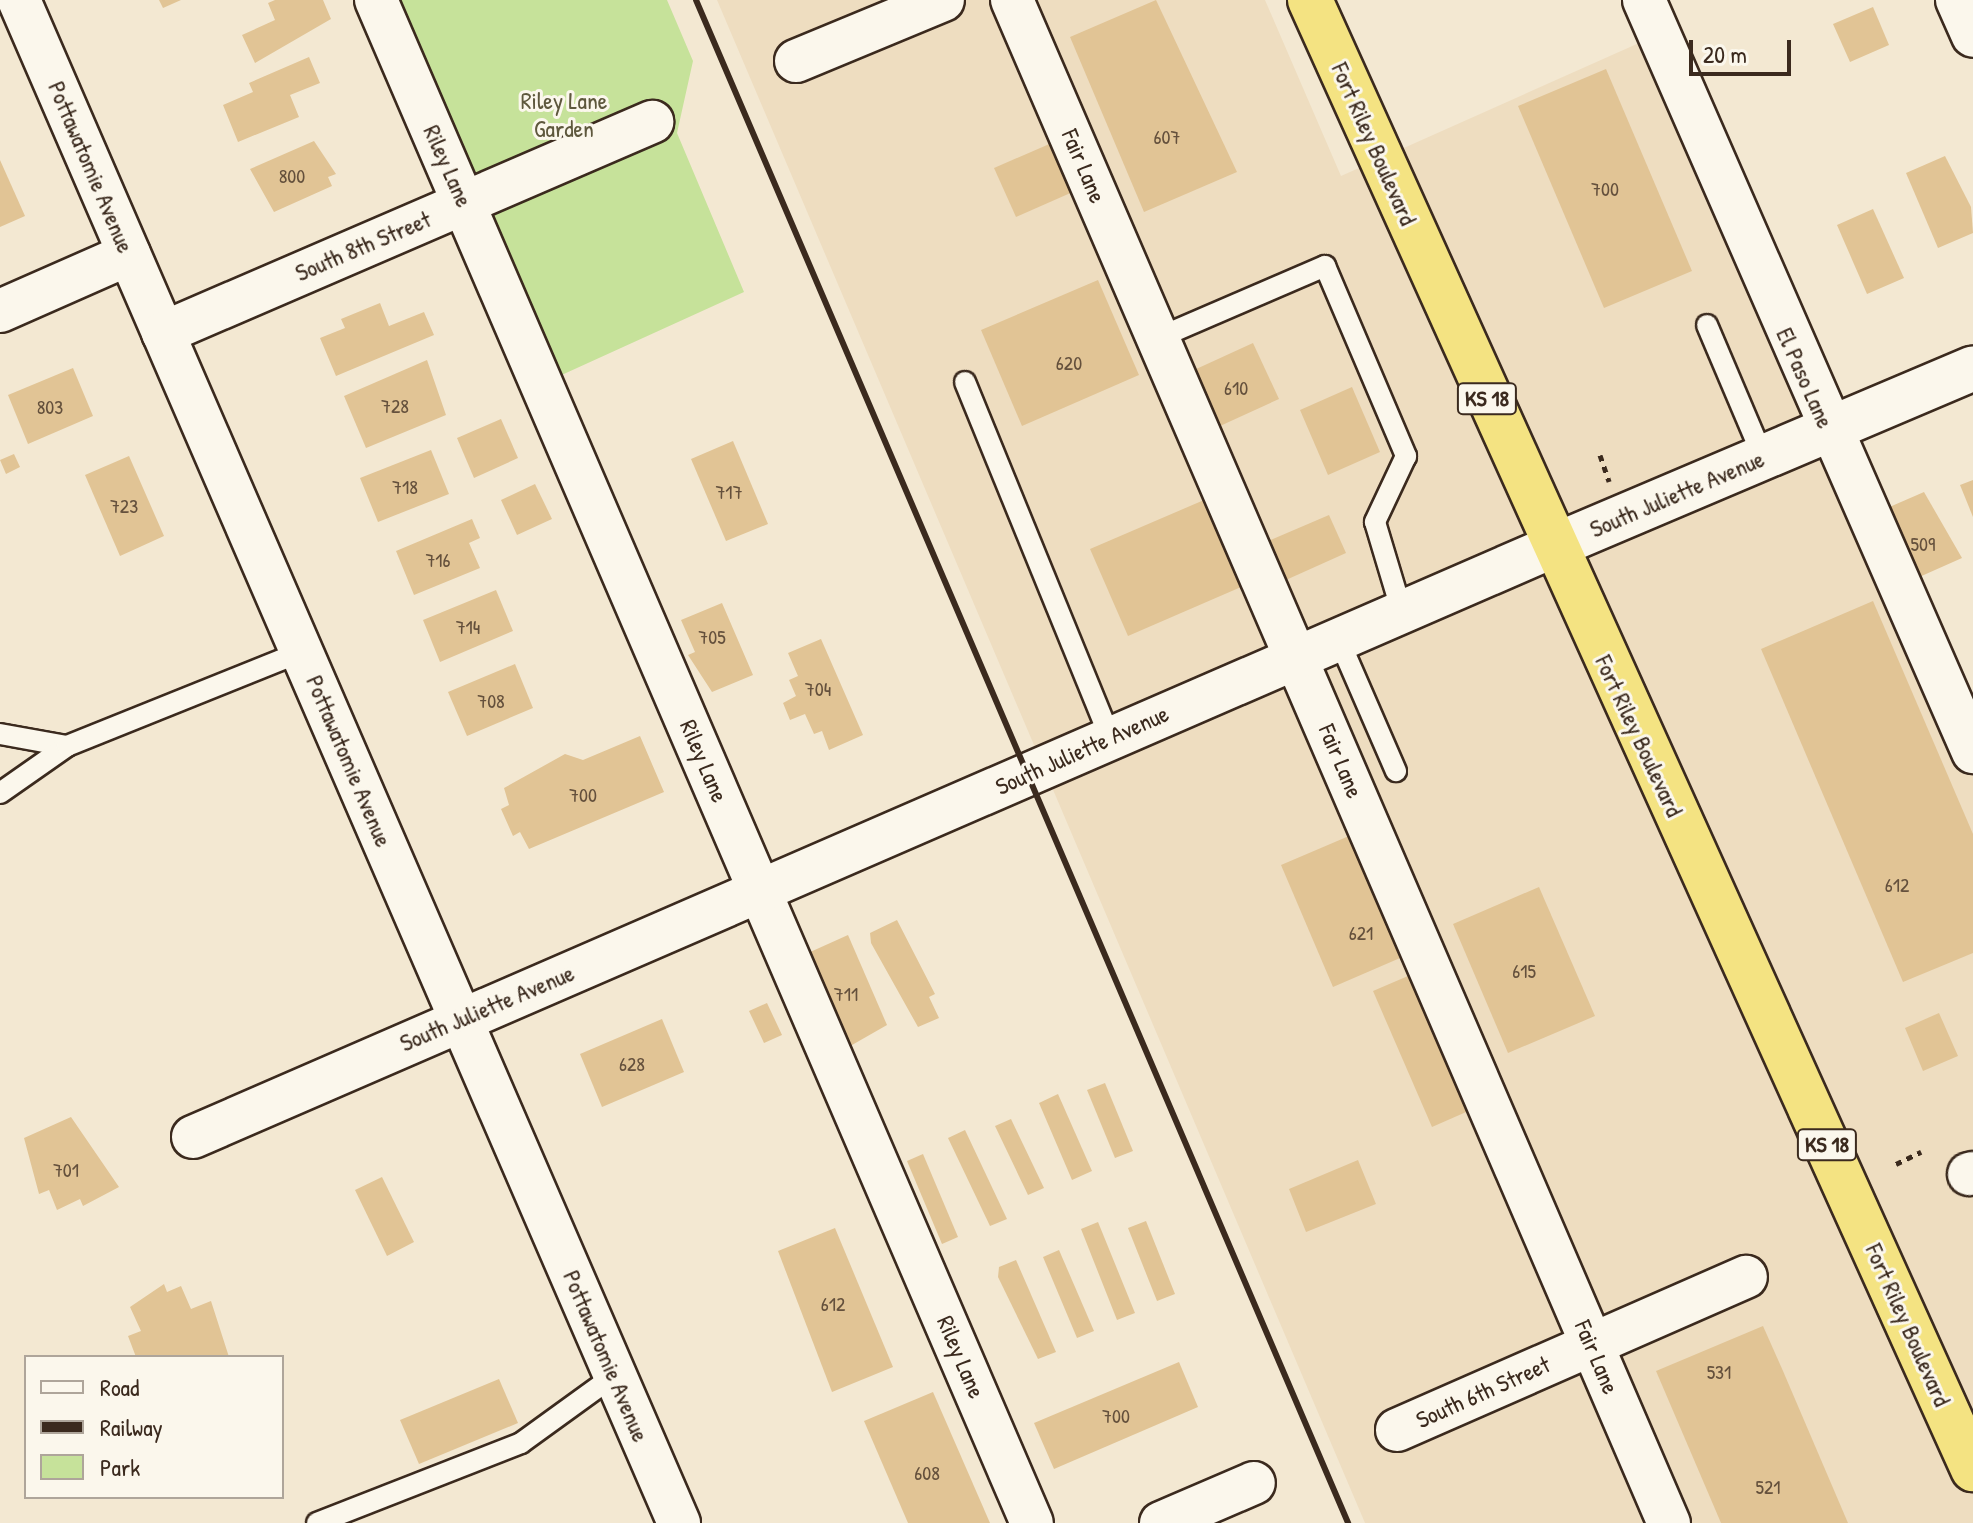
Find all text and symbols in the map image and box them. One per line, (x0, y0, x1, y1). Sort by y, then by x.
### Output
scale bar (1693, 24, 1795, 74)
text: 20 m (1703, 38, 1747, 70)
street label: Fort Riley Boulevard (1325, 58, 1423, 230)
street label: Pottawatomie Avenue (42, 77, 140, 257)
park label: Riley Lane Garden (521, 87, 607, 143)
street label: Riley Lane (417, 121, 479, 211)
house number: 607 (1154, 124, 1180, 148)
street label: Fair Lane (1056, 125, 1112, 207)
house number: 800 (279, 163, 305, 187)
house number: 700 (1591, 176, 1619, 200)
street label: South 8th Street (291, 205, 435, 287)
street label: El Paso Lane (1770, 323, 1840, 433)
house number: 620 (1056, 350, 1082, 374)
house number: 610 (1224, 375, 1248, 399)
road number: KS 18 (1455, 381, 1519, 417)
house number: 728 (381, 393, 409, 417)
house number: 803 (37, 394, 63, 418)
street label: South Juliette Avenue (1586, 444, 1768, 544)
house number: 718 (392, 474, 418, 498)
house number: 717 (715, 479, 743, 503)
house number: 723 (110, 493, 138, 517)
house number: 509 (1911, 531, 1935, 555)
house number: 716 (425, 547, 451, 571)
house number: 714 (456, 614, 480, 638)
house number: 705 (698, 624, 726, 648)
street label: Fort Riley Boulevard (1589, 651, 1689, 821)
street label: Pottawatomie Avenue (300, 671, 398, 851)
house number: 704 (805, 676, 831, 700)
house number: 708 (477, 688, 505, 712)
street label: South Juliette Avenue (991, 699, 1173, 801)
street label: Riley Lane (674, 716, 734, 806)
street label: Fair Lane (1313, 720, 1369, 802)
house number: 700 (569, 782, 597, 806)
house number: 612 (1885, 872, 1909, 896)
house number: 621 (1349, 920, 1373, 944)
street label: South Juliette Avenue (396, 958, 578, 1058)
house number: 615 (1512, 958, 1536, 982)
house number: 711 (834, 981, 858, 1005)
house number: 628 (619, 1051, 645, 1075)
road number: KS 18 (1795, 1127, 1859, 1163)
house number: 701 (53, 1157, 79, 1181)
street label: Fort Riley Boulevard (1859, 1239, 1957, 1411)
street label: Pottawatomie Avenue (557, 1266, 655, 1446)
house number: 612 (821, 1291, 845, 1315)
street label: Riley Lane (931, 1312, 991, 1402)
street label: Fair Lane (1569, 1316, 1625, 1398)
street label: South 6th Street (1412, 1350, 1554, 1434)
legend (24, 1355, 284, 1499)
house number: 531 (1707, 1359, 1731, 1383)
text: Road (100, 1371, 139, 1403)
house number: 700 (1102, 1403, 1130, 1427)
text: Railway (100, 1411, 163, 1443)
text: Park (100, 1451, 140, 1483)
house number: 608 (914, 1460, 940, 1484)
house number: 521 (1755, 1474, 1781, 1498)

